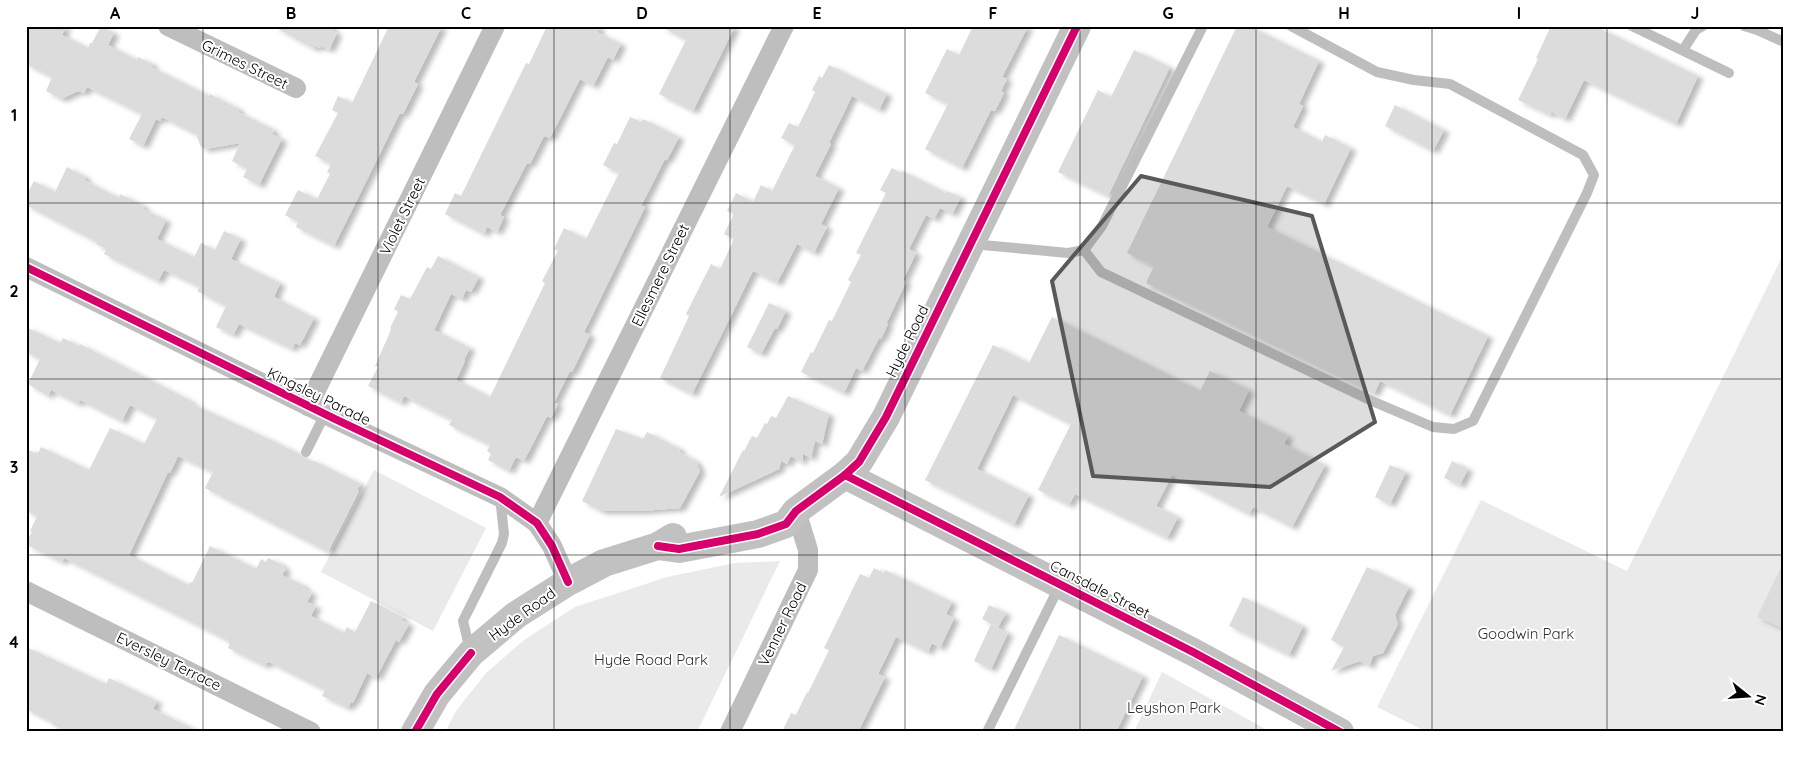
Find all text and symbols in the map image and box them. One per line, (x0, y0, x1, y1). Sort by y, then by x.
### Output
text: A (110, 3, 121, 23)
text: B (286, 3, 296, 23)
text: C (461, 3, 471, 23)
text: D (636, 3, 648, 23)
text: E (812, 3, 822, 23)
text: F (989, 3, 998, 23)
text: G (1162, 3, 1174, 23)
text: H (1338, 3, 1350, 23)
text: I (1517, 3, 1521, 23)
text: J (1691, 3, 1699, 23)
street label: Grimes Street (199, 35, 291, 93)
text: 1 (11, 105, 17, 125)
street label: Violet Street (375, 174, 429, 258)
street label: Ellesmere Street (627, 221, 693, 329)
text: 2 (9, 281, 19, 301)
street label: Hyde Road (881, 302, 933, 380)
street label: Kingsley Parade (264, 363, 374, 429)
text: 3 (10, 457, 18, 477)
street label: Cansdale Street (1047, 556, 1153, 622)
street label: Venner Road (754, 579, 810, 669)
street label: Hyde Road (485, 583, 559, 645)
park label: Goodwin Park (1478, 624, 1574, 643)
street label: Eversley Terrace (114, 627, 224, 695)
text: 4 (9, 632, 19, 652)
park label: Hyde Road Park (594, 650, 708, 669)
north arrow (1722, 670, 1772, 720)
text: N (1750, 692, 1771, 707)
park label: Leyshon Park (1127, 698, 1221, 717)

